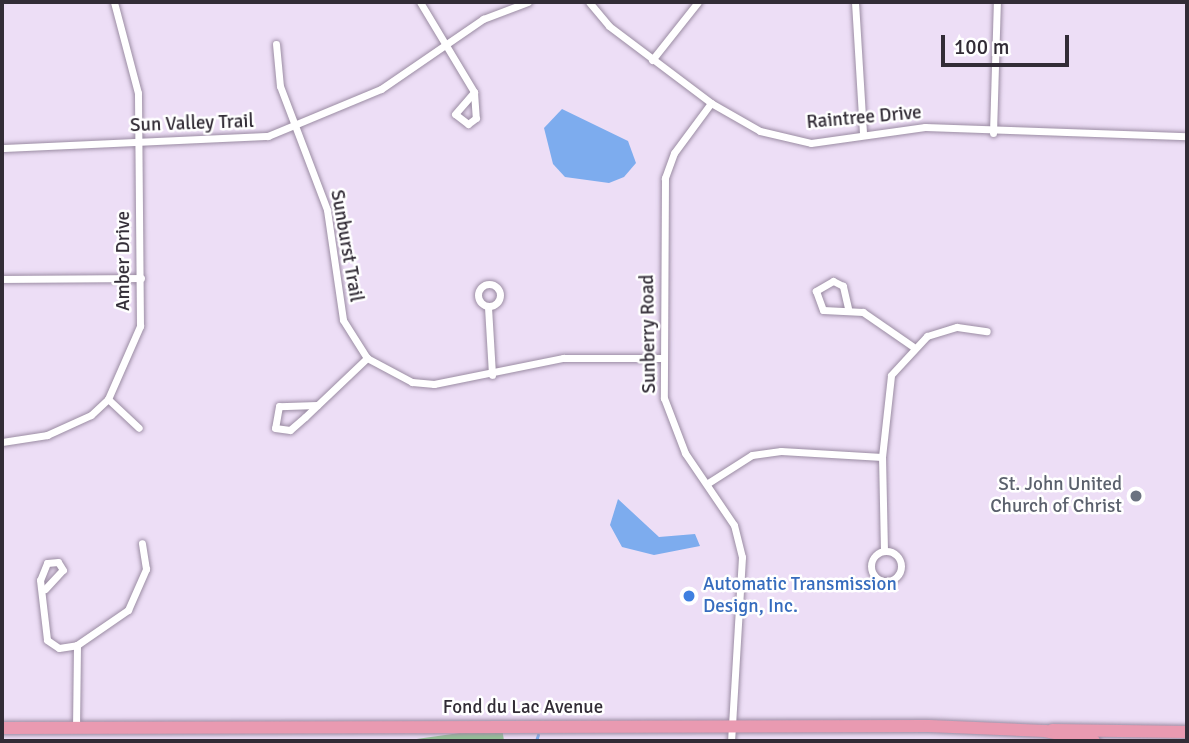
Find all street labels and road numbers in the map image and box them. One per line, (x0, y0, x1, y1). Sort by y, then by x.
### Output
street label: Raintree Drive (806, 102, 922, 134)
street label: Sun Valley Trail (130, 110, 254, 138)
street label: Sunburst Trail (325, 188, 367, 304)
street label: Amber Drive (113, 211, 135, 311)
street label: Sunberry Road (637, 274, 661, 394)
street label: Fond du Lac Avenue (443, 697, 603, 719)

